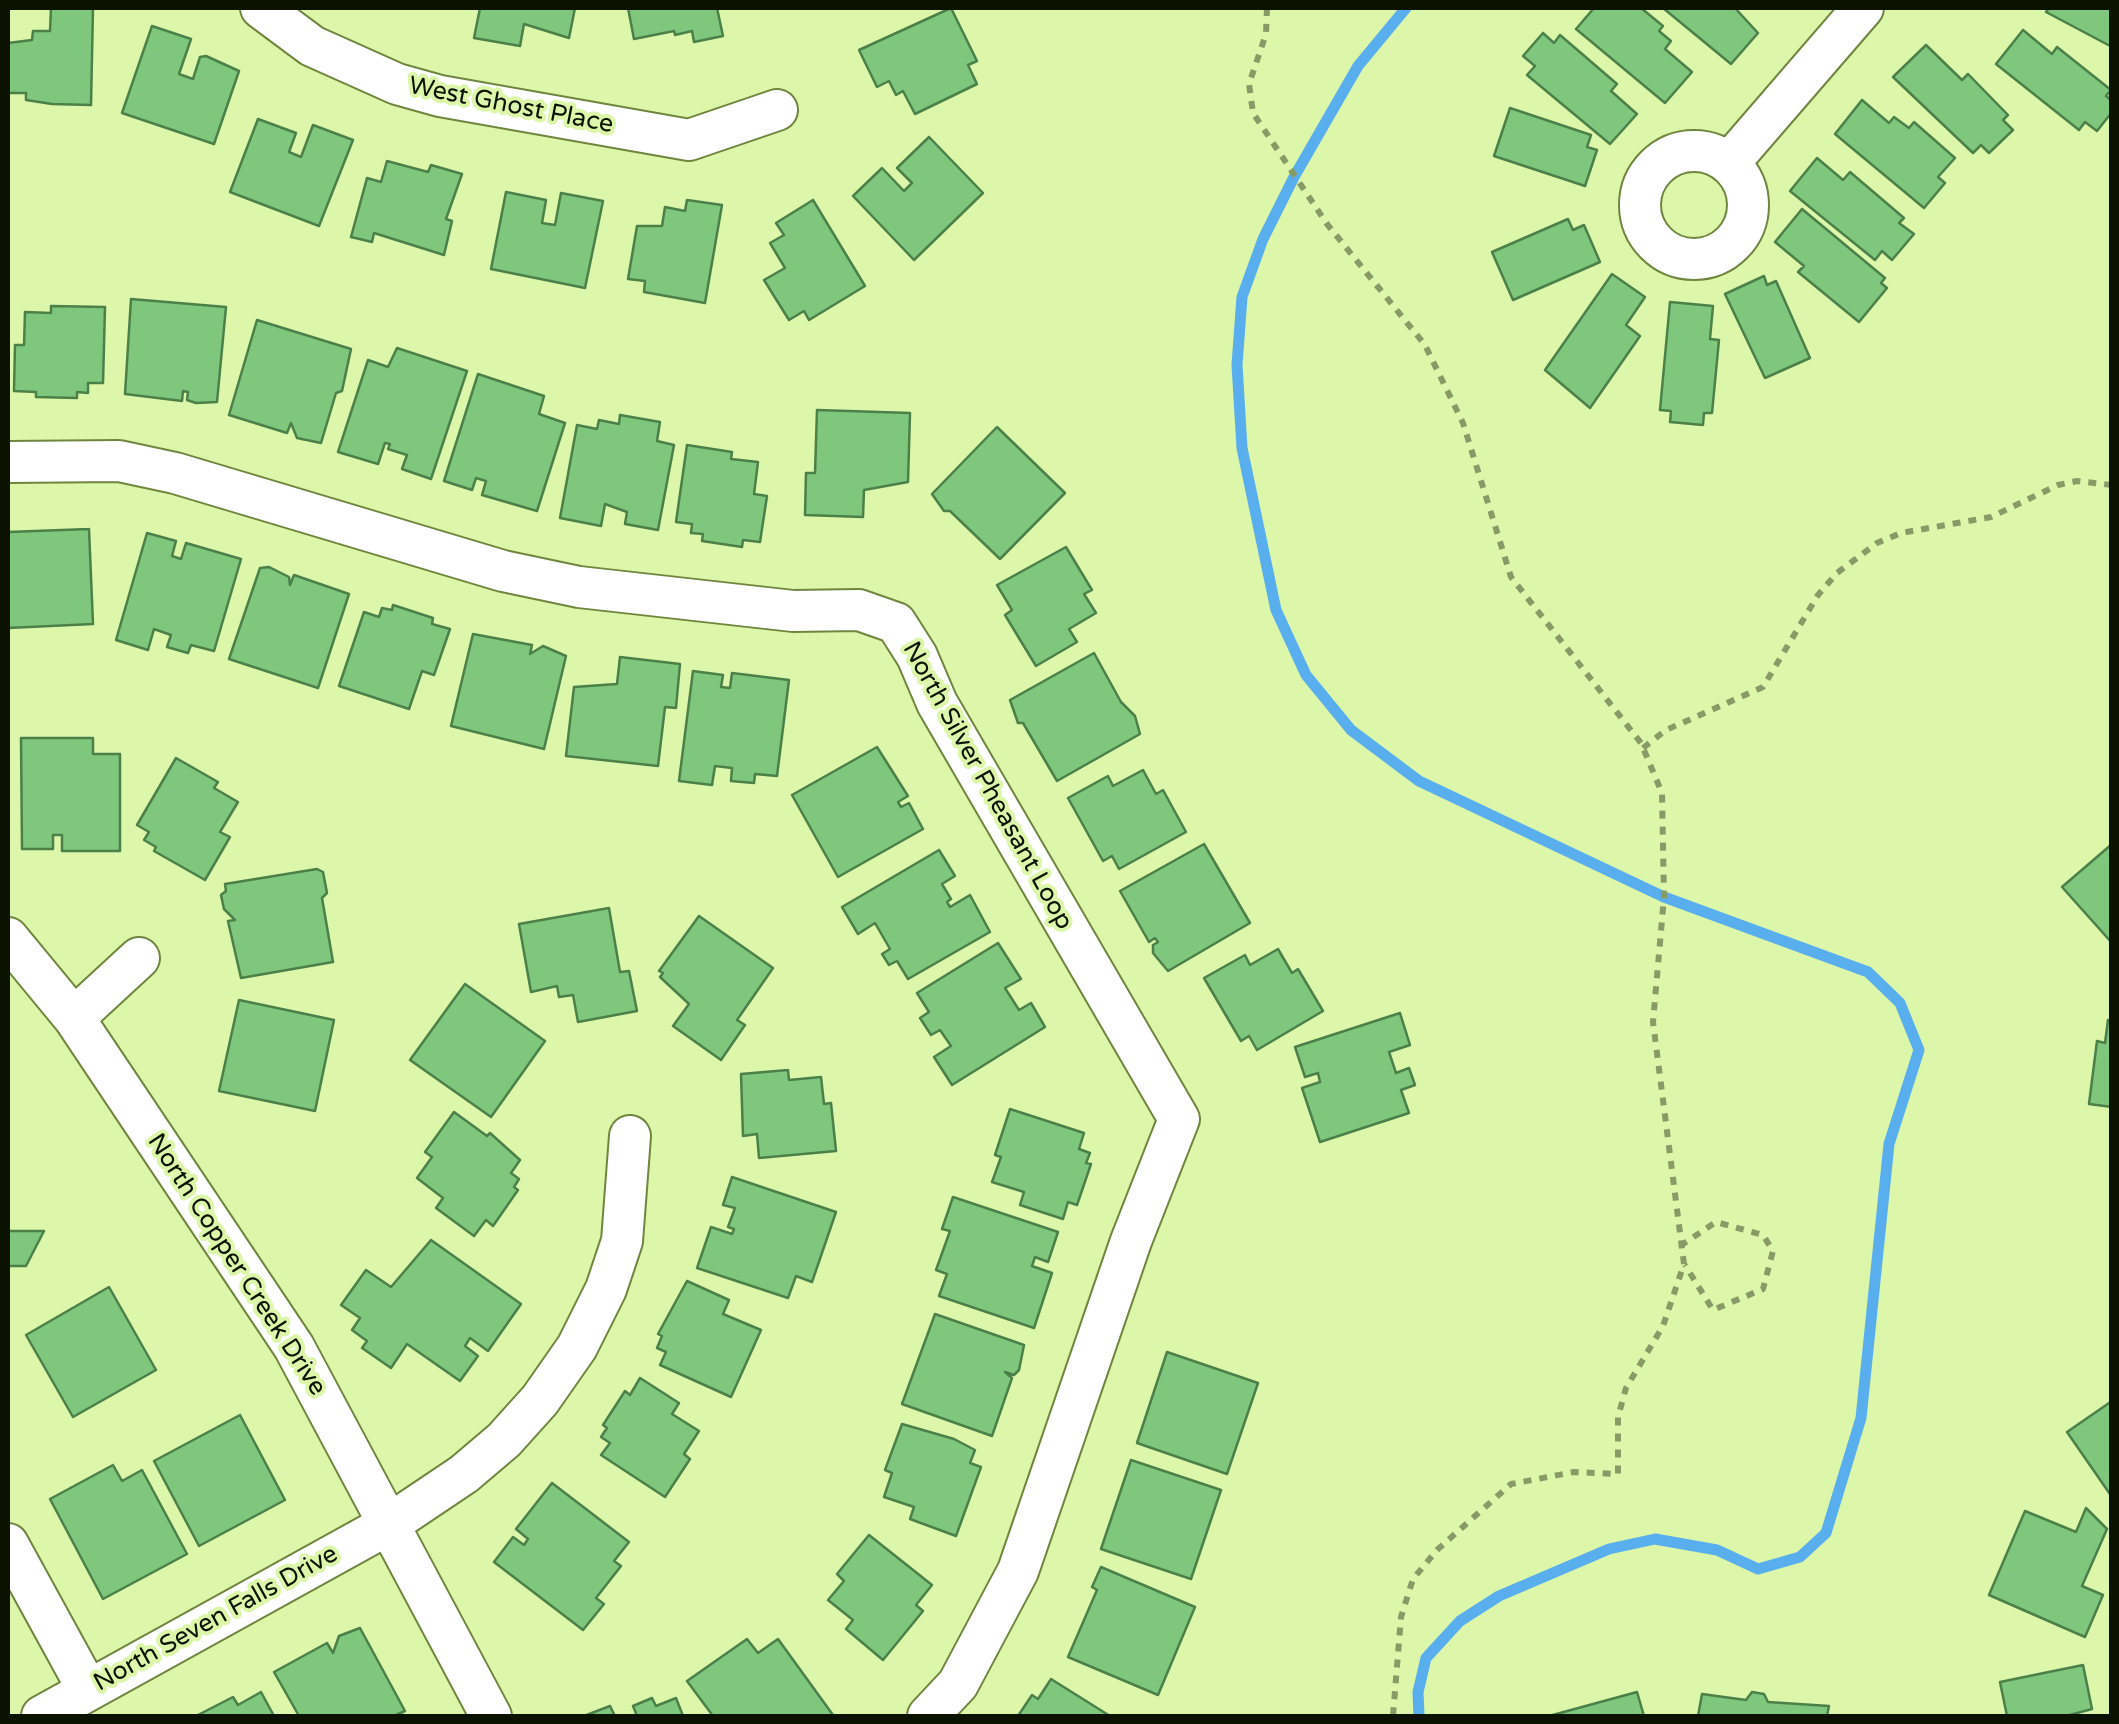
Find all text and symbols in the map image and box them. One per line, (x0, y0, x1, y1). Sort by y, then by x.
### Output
street label: West Ghost Place (406, 71, 616, 141)
street label: North Silver Pheasant Loop (895, 637, 1079, 935)
street label: North Copper Creek Drive (140, 1128, 332, 1402)
street label: North Seven Falls Drive (89, 1539, 343, 1699)

